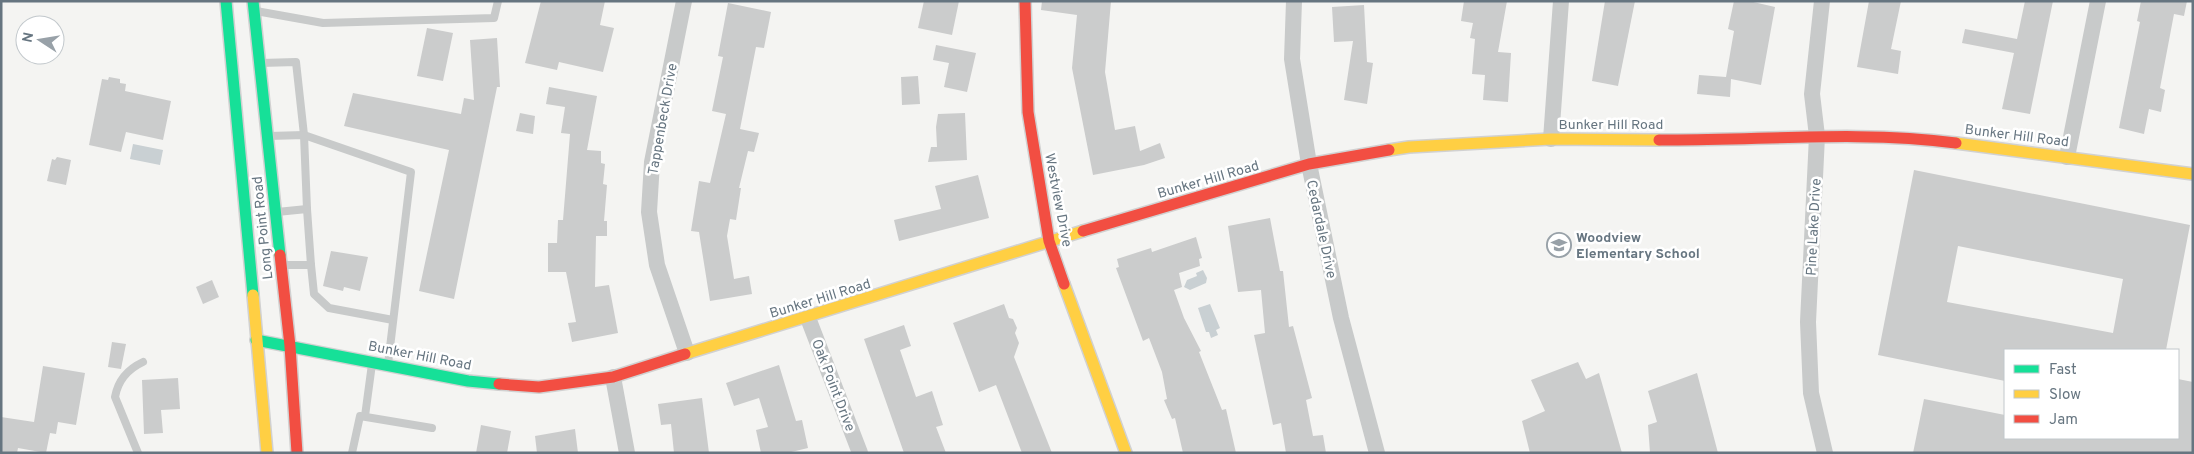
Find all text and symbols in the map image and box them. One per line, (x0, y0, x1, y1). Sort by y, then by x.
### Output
north arrow (15, 15, 65, 65)
text: N (19, 31, 38, 44)
street label: Tappenbeck Drive (645, 62, 682, 176)
street label: Bunker Hill Road (1559, 117, 1663, 134)
street label: Bunker Hill Road (1964, 122, 2070, 151)
street label: Westview Drive (1040, 152, 1075, 248)
street label: Bunker Hill Road (1156, 158, 1261, 203)
street label: Long Point Road (250, 175, 277, 280)
street label: Cedardale Drive (1302, 178, 1339, 280)
street label: Pine Lake Drive (1803, 178, 1826, 276)
place label: Woodview Elementary School (1576, 230, 1700, 263)
school or university icon: Woodview Elementary School (1546, 232, 1572, 258)
street label: Bunker Hill Road (768, 276, 873, 323)
street label: Oak Point Drive (807, 337, 858, 434)
street label: Bunker Hill Road (367, 338, 473, 375)
legend (2004, 349, 2179, 439)
text: Fast (2049, 361, 2077, 380)
text: Slow (2049, 386, 2081, 405)
text: Jam (2049, 411, 2078, 430)

